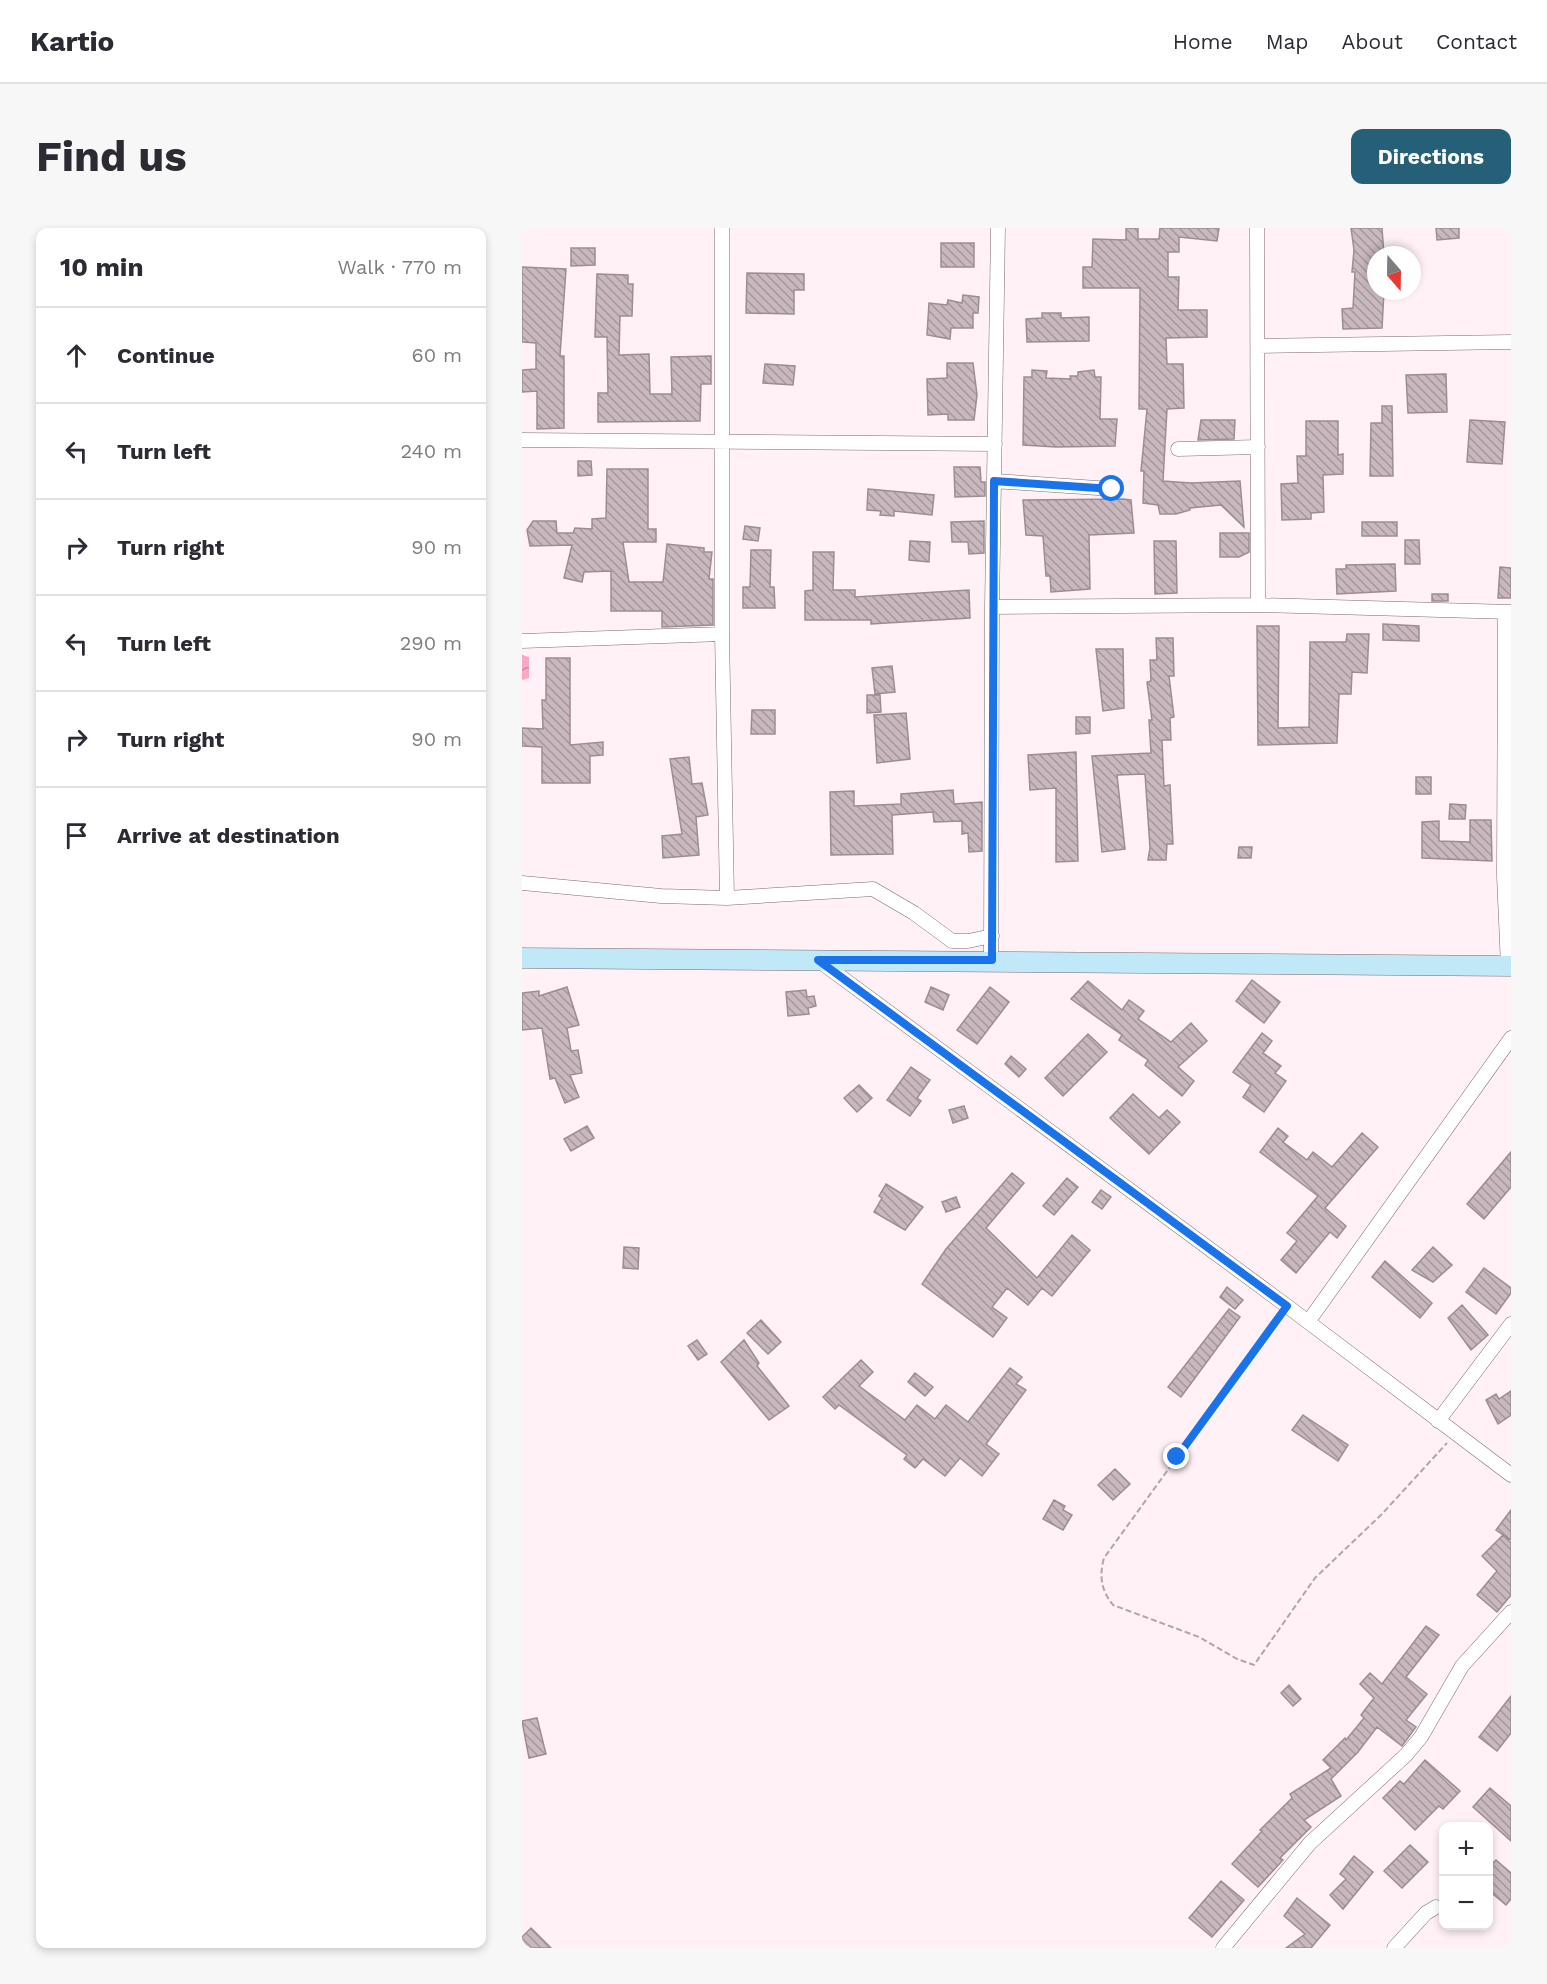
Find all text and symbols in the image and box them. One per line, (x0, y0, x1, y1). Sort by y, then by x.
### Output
text: Kartio (30, 25, 114, 58)
text: Home (1173, 29, 1233, 54)
text: Map (1266, 29, 1309, 54)
text: About (1342, 29, 1403, 54)
text: Contact (1436, 29, 1517, 54)
button: Directions (1351, 129, 1511, 184)
text: Find us (36, 132, 187, 181)
north arrow (1367, 246, 1421, 300)
text: 10 min (60, 252, 144, 282)
text: Walk · 770 m (338, 255, 462, 279)
icon: ahead (60, 339, 93, 372)
text: Continue (117, 343, 215, 368)
text: 60 m (412, 343, 462, 367)
icon: left (60, 435, 93, 468)
text: Turn left (117, 439, 211, 464)
text: 240 m (400, 439, 462, 463)
route start (1098, 475, 1124, 501)
icon: right (60, 531, 93, 564)
text: Turn right (117, 535, 224, 560)
text: 90 m (411, 535, 462, 559)
icon: left (60, 627, 93, 660)
text: Turn left (117, 631, 211, 656)
text: 290 m (400, 631, 462, 655)
icon: right (60, 723, 93, 756)
text: Turn right (117, 727, 224, 752)
text: 90 m (411, 727, 462, 751)
icon: arrive (60, 819, 93, 852)
text: Arrive at destination (117, 823, 340, 848)
route end (1163, 1443, 1189, 1469)
map controls (1439, 1822, 1493, 1930)
button: + (1439, 1822, 1493, 1876)
button: − (1439, 1876, 1493, 1930)

